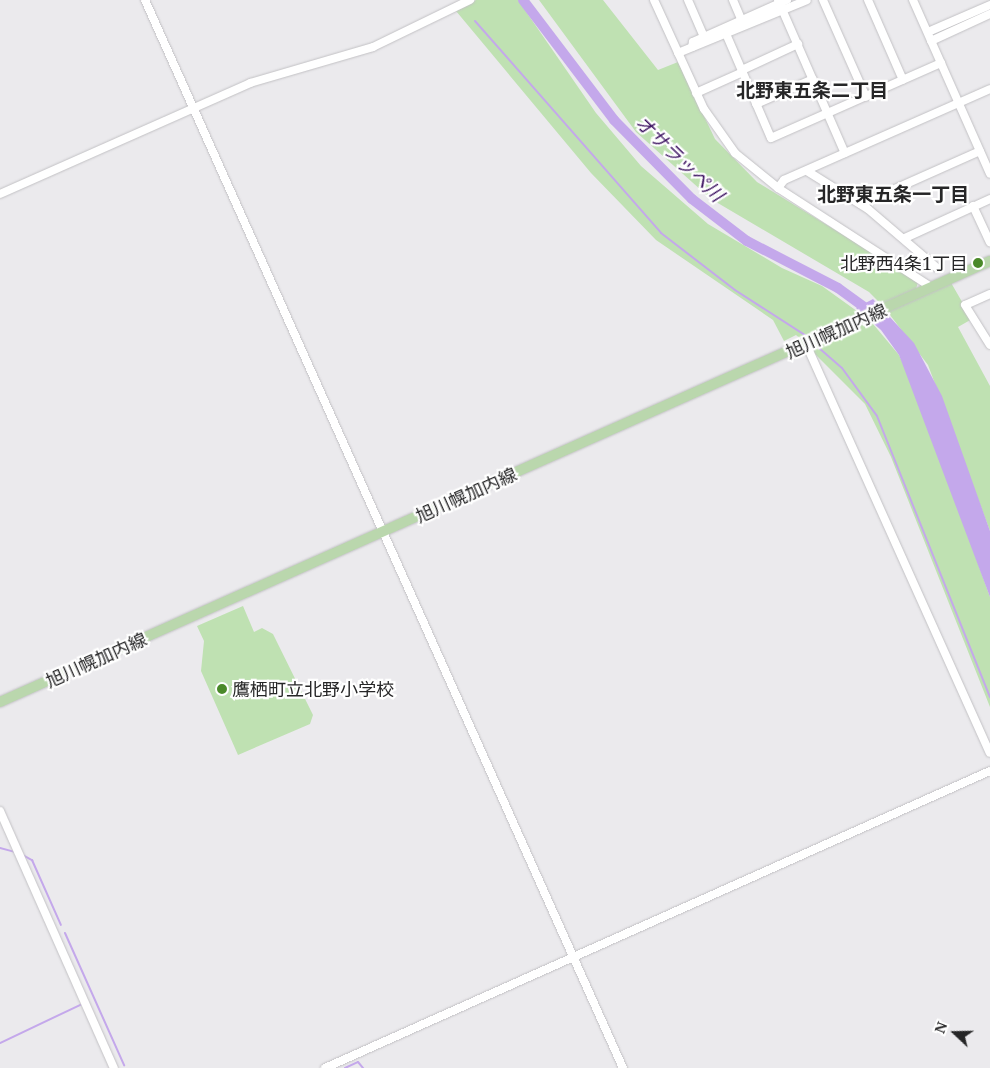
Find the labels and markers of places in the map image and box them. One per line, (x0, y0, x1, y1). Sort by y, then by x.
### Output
place label: 北野西4条1丁目 (840, 252, 968, 274)
marker: 北野西4条1丁目 (972, 257, 984, 269)
place label: 鷹栖町立北野小学校 (232, 678, 394, 700)
marker: 鷹栖町立北野小学校 (216, 683, 228, 695)

